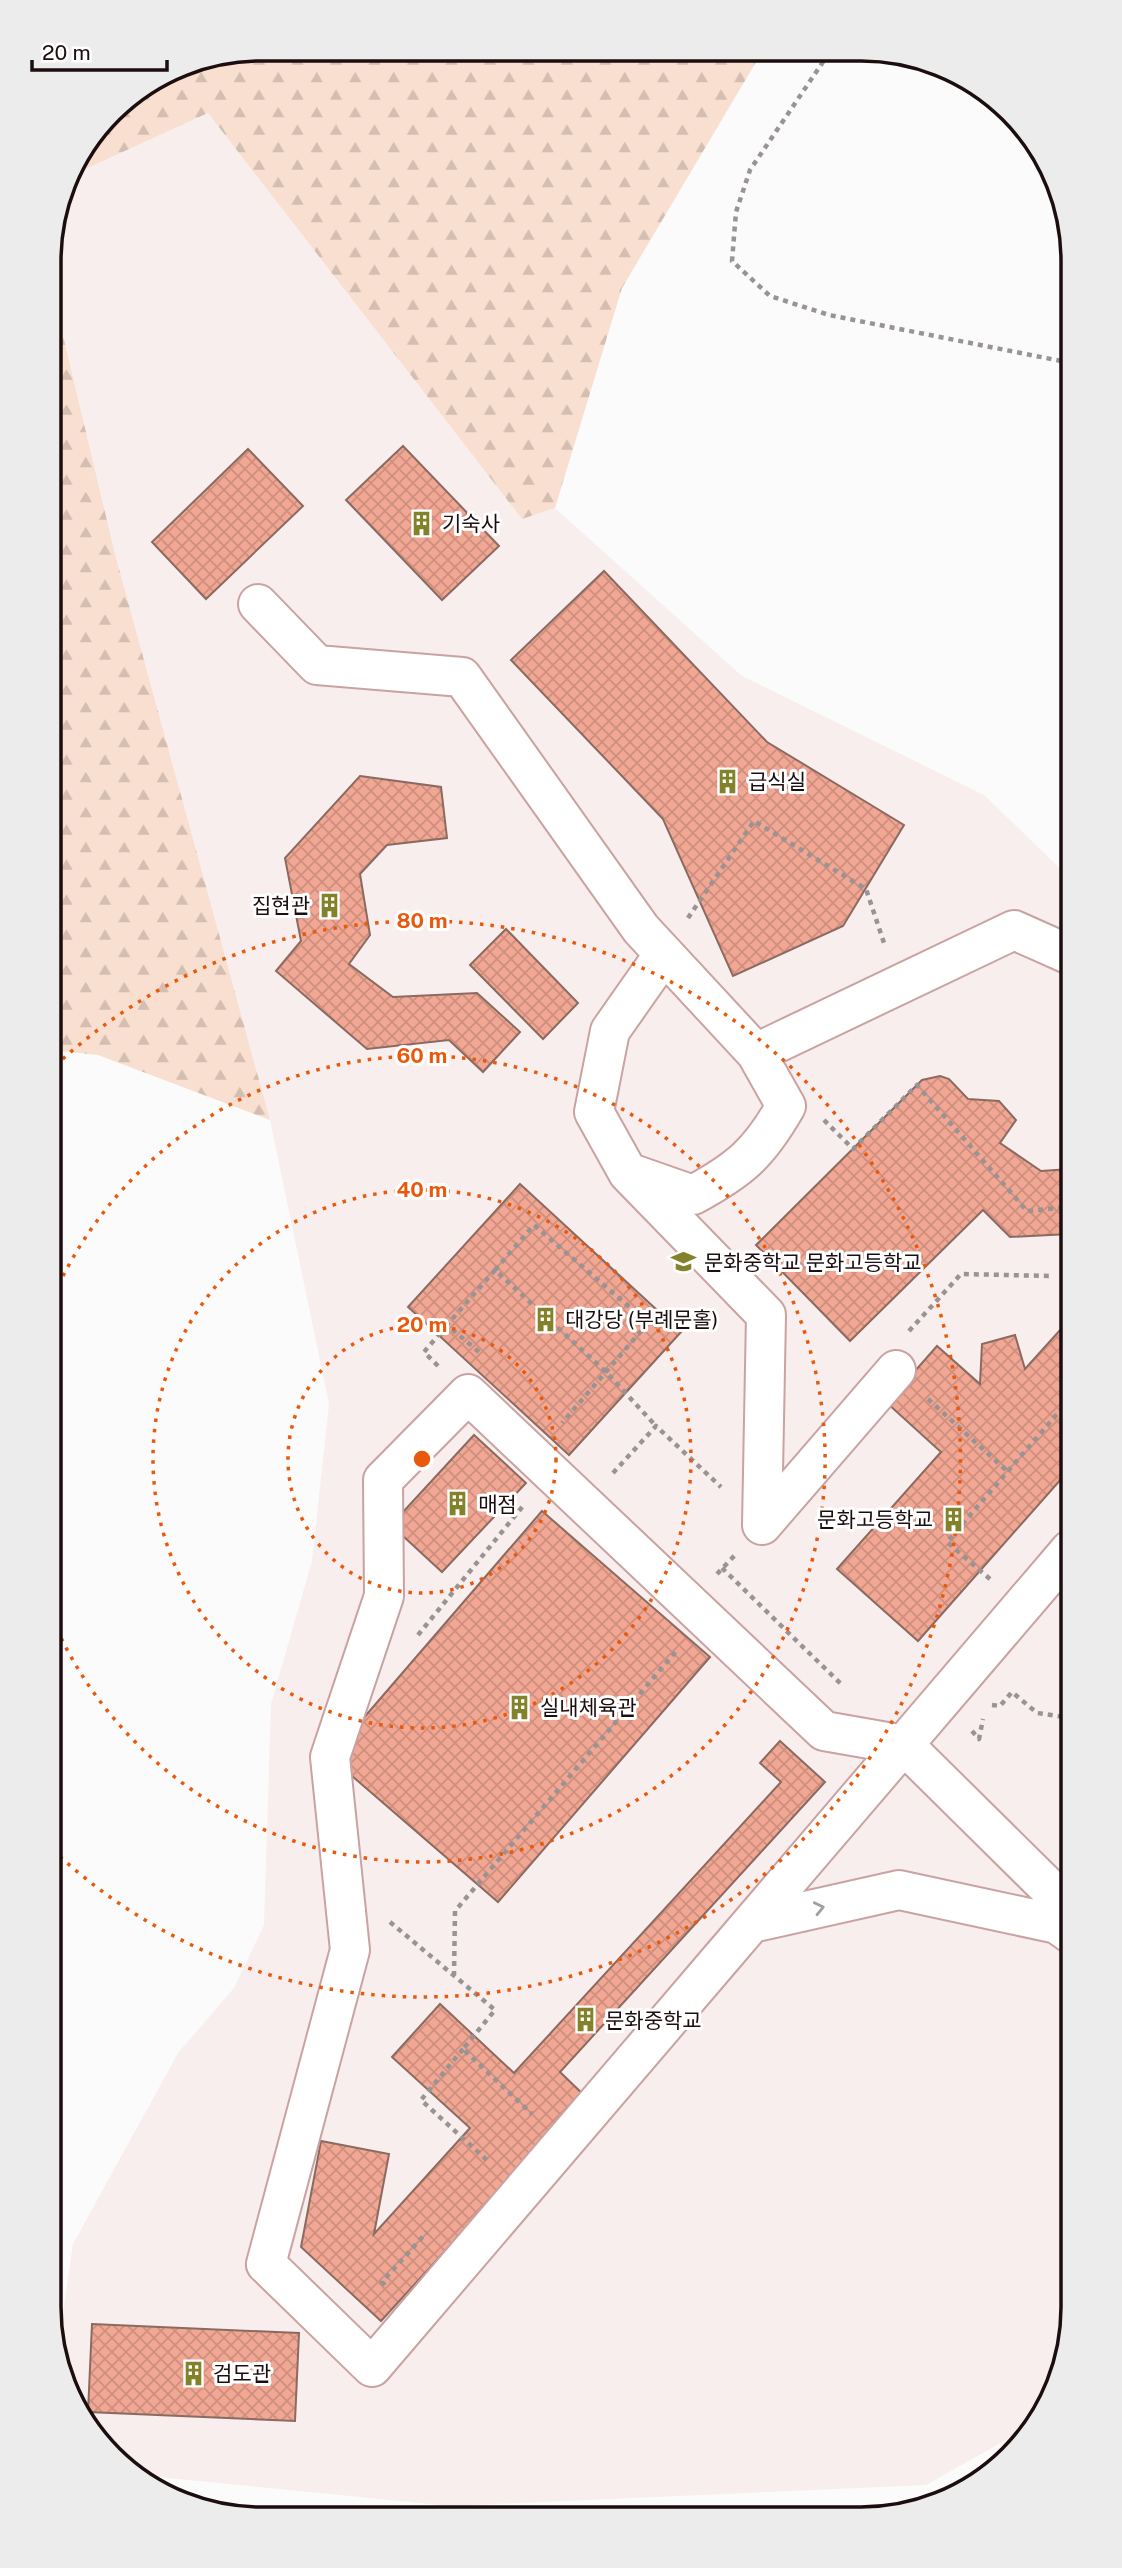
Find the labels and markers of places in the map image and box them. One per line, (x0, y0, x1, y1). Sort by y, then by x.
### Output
building icon: 기숙사 (408, 509, 436, 537)
place label: 기숙사 (442, 511, 500, 536)
building icon: 급식실 (714, 767, 742, 795)
place label: 급식실 (748, 769, 806, 794)
building icon: 집현관 (316, 891, 344, 919)
place label: 집현관 (252, 893, 310, 918)
school or university icon: 문화중학교 문화고등학교 (670, 1248, 698, 1276)
place label: 문화중학교 문화고등학교 (704, 1250, 922, 1275)
building icon: 대강당 (부례문홀) (531, 1305, 559, 1333)
place label: 대강당 (부례문홀) (565, 1307, 718, 1332)
centre of rings (410, 1447, 434, 1471)
building icon: 매점 (444, 1490, 472, 1518)
place label: 매점 (478, 1492, 517, 1517)
building icon: 문화고등학교 (939, 1505, 967, 1533)
place label: 문화고등학교 (817, 1507, 933, 1532)
building icon: 실내체육관 (506, 1693, 534, 1721)
place label: 실내체육관 (540, 1695, 637, 1720)
building icon: 문화중학교 (571, 2006, 599, 2034)
place label: 문화중학교 (605, 2008, 702, 2033)
building icon: 검도관 (179, 2359, 207, 2387)
place label: 검도관 (213, 2361, 271, 2386)

